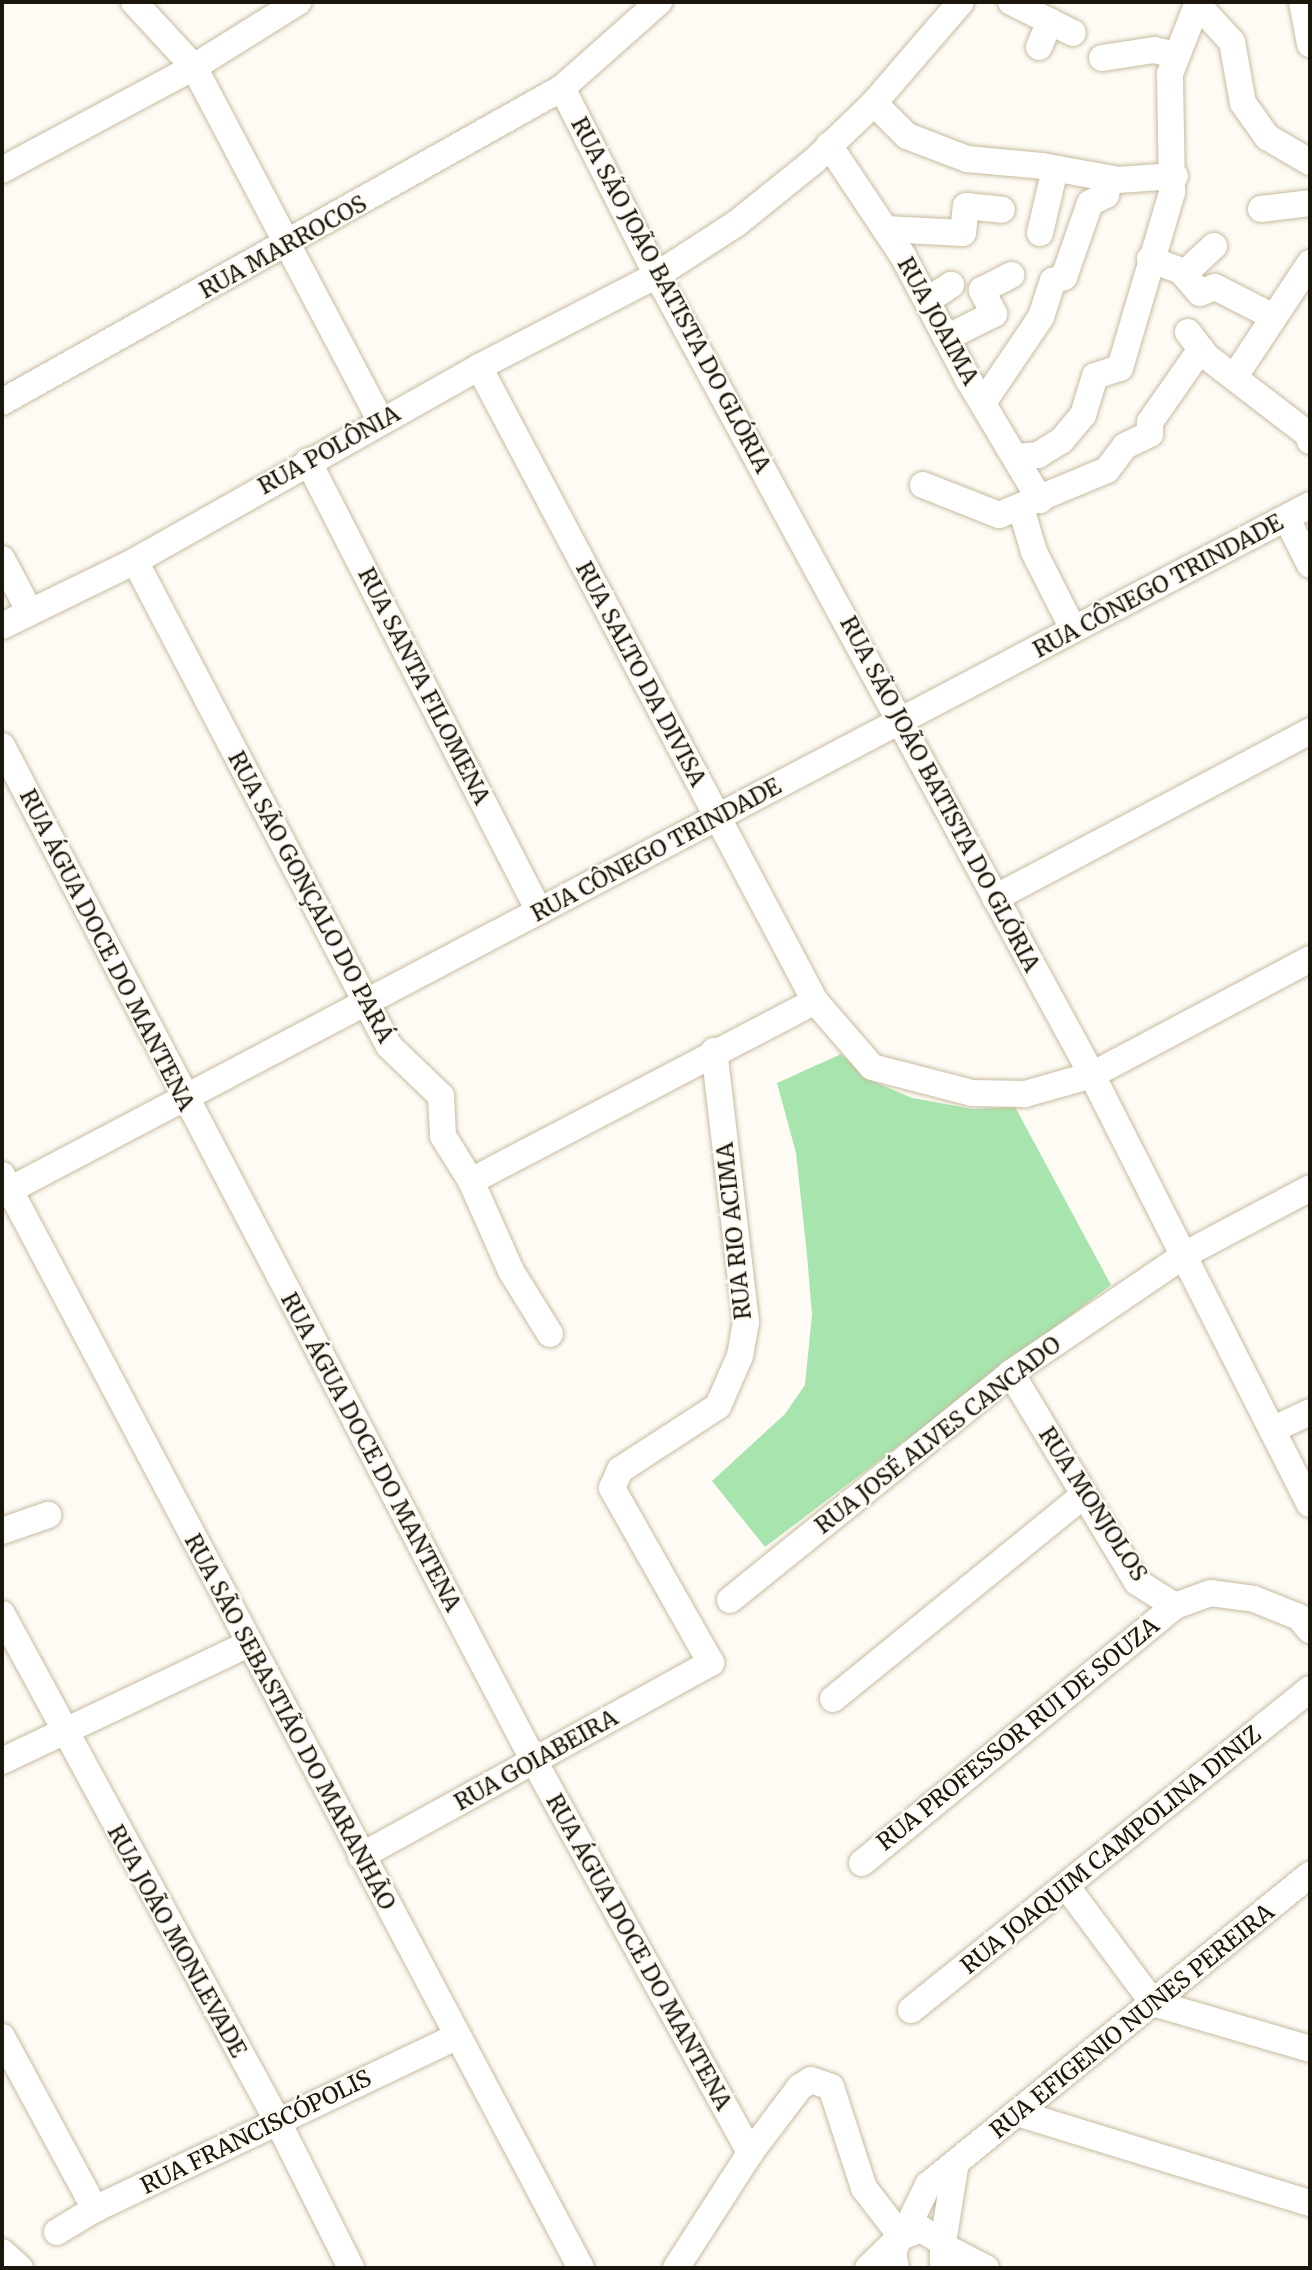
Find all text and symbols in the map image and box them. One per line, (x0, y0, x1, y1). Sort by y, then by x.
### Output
street label: RUA SÃO JOÃO BATISTA DO GLÓRIA (565, 112, 777, 478)
street label: RUA MARROCOS (195, 190, 371, 304)
street label: RUA JOAIMA (892, 252, 984, 390)
street label: RUA POLÔNIA (253, 400, 405, 500)
street label: RUA CÔNEGO TRINDADE (1028, 508, 1288, 664)
street label: RUA SALTO DA DIVISA (570, 557, 712, 791)
street label: RUA SANTA FILOMENA (352, 563, 496, 809)
street label: RUA SÃO JOÃO BATISTA DO GLÓRIA (834, 611, 1046, 977)
street label: RUA SÃO GONÇALO DO PARÁ (222, 747, 400, 1047)
street label: RUA CÔNEGO TRINDADE (526, 772, 786, 928)
street label: RUA ÁGUA DOCE DO MANTENA (14, 785, 200, 1115)
street label: RUA RIO ACIMA (711, 1141, 757, 1321)
street label: RUA ÁGUA DOCE DO MANTENA (275, 1288, 467, 1616)
street label: RUA JOSÉ ALVES CANCADO (810, 1330, 1066, 1540)
street label: RUA MONJOLOS (1033, 1422, 1153, 1586)
street label: RUA SÃO SEBASTIÃO DO MARANHÃO (179, 1529, 401, 1915)
street label: RUA PROFESSOR RUI DE SOUZA (872, 1612, 1164, 1856)
street label: RUA GOIABEIRA (449, 1704, 623, 1816)
street label: RUA JOAQUIM CAMPOLINA DINIZ (955, 1720, 1267, 1980)
street label: RUA ÁGUA DOCE DO MANTENA (540, 1789, 738, 2115)
street label: RUA JOÃO MONLEVADE (102, 1820, 252, 2062)
street label: RUA EFIGENIO NUNES PEREIRA (985, 1898, 1279, 2144)
street label: RUA FRANCISCÓPOLIS (136, 2064, 376, 2200)

